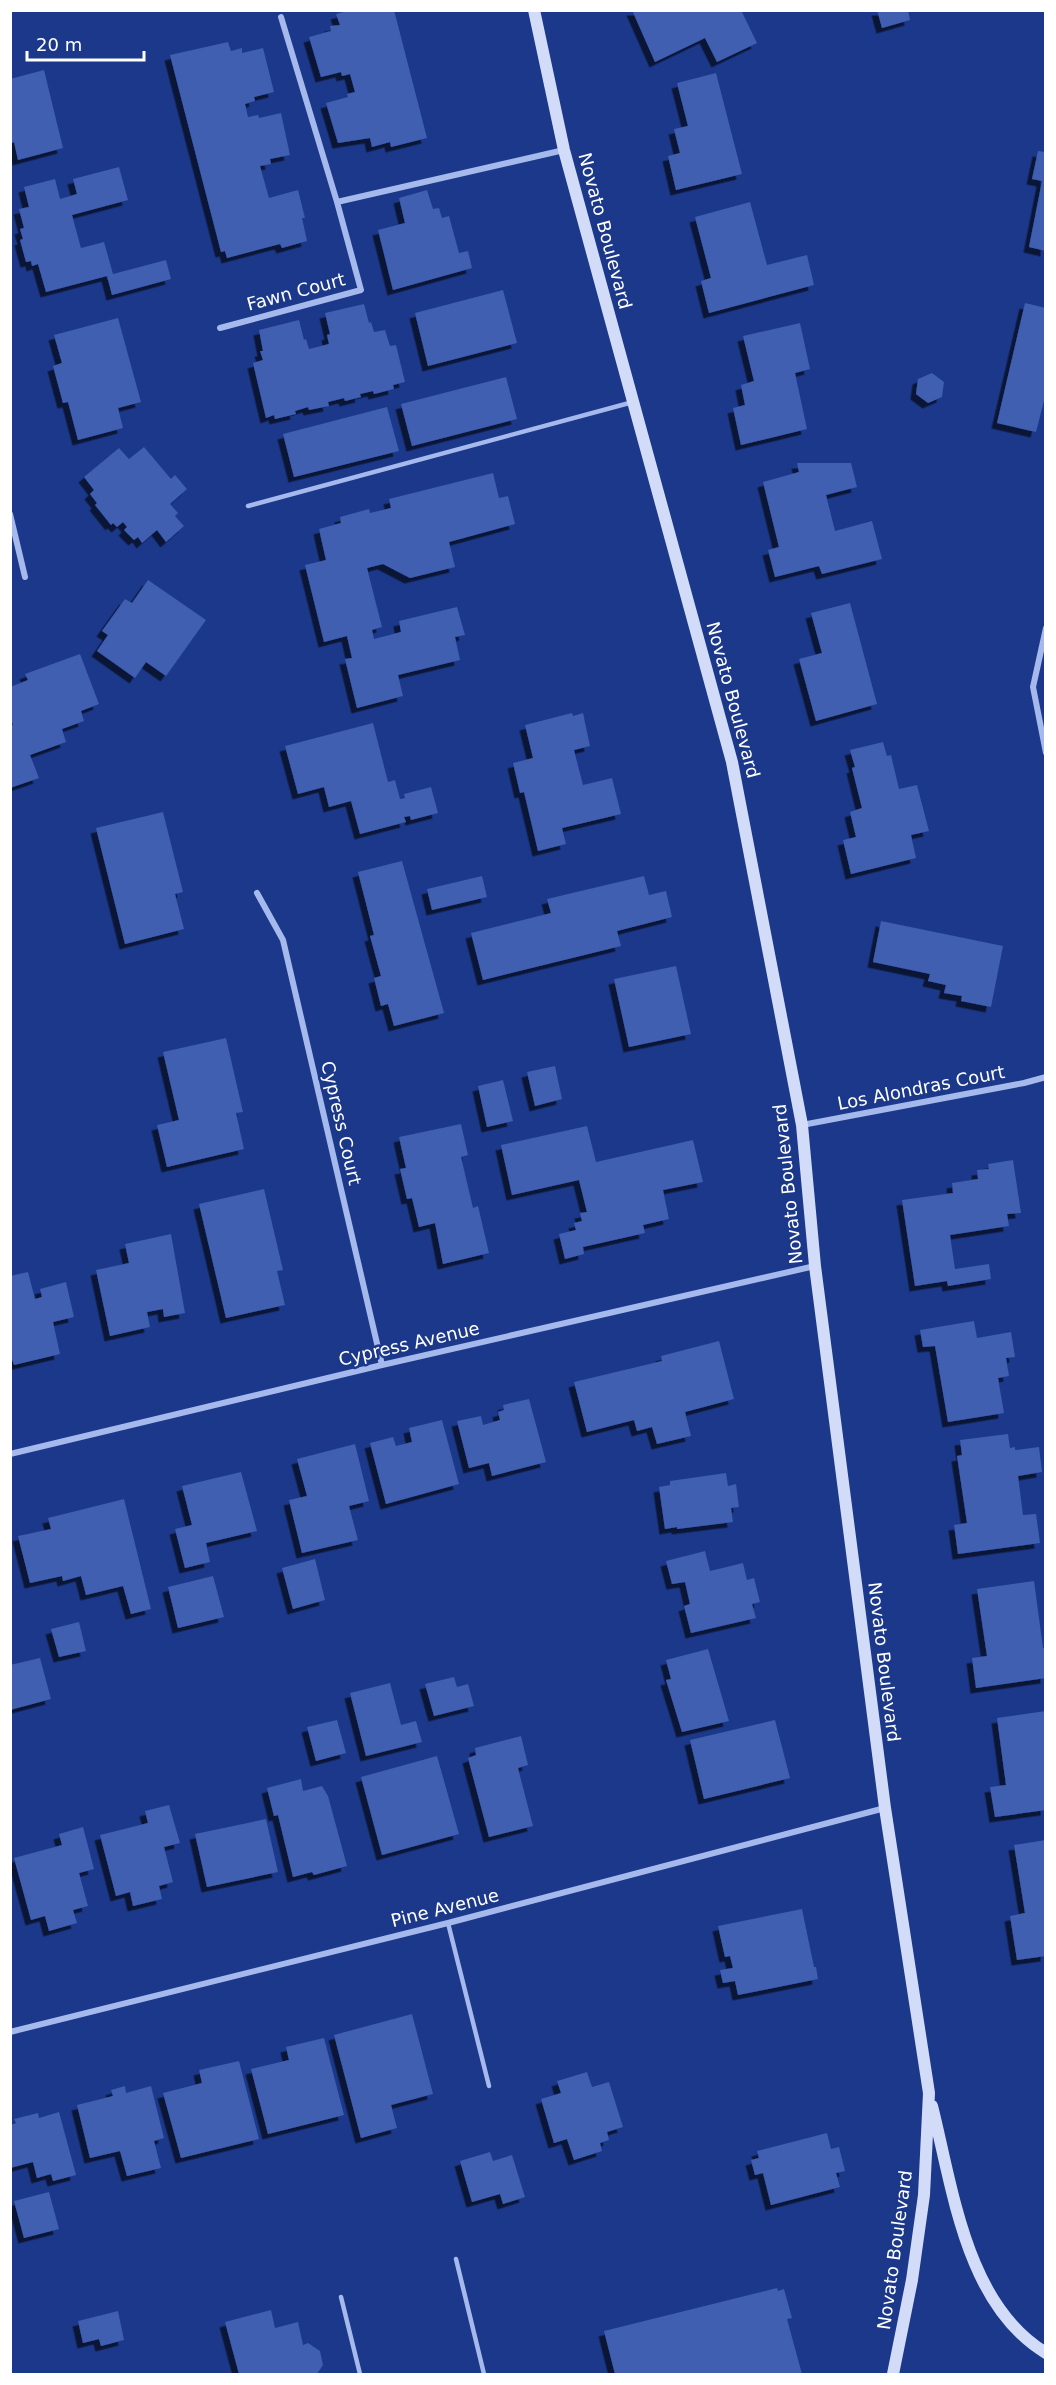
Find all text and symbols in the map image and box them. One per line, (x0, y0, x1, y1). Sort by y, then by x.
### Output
scale bar (27, 24, 144, 62)
text: 20 m (36, 34, 82, 55)
street label: Novato Boulevard (575, 150, 636, 311)
street label: Fawn Court (244, 268, 347, 315)
street label: Novato Boulevard (703, 619, 764, 780)
street label: Cypress Court (317, 1059, 366, 1187)
street label: Los Alondras Court (835, 1061, 1006, 1114)
street label: Novato Boulevard (769, 1103, 806, 1265)
street label: Cypress Avenue (336, 1317, 481, 1370)
street label: Novato Boulevard (864, 1581, 905, 1743)
street label: Pine Avenue (389, 1884, 501, 1931)
street label: Novato Boulevard (873, 2169, 916, 2331)

